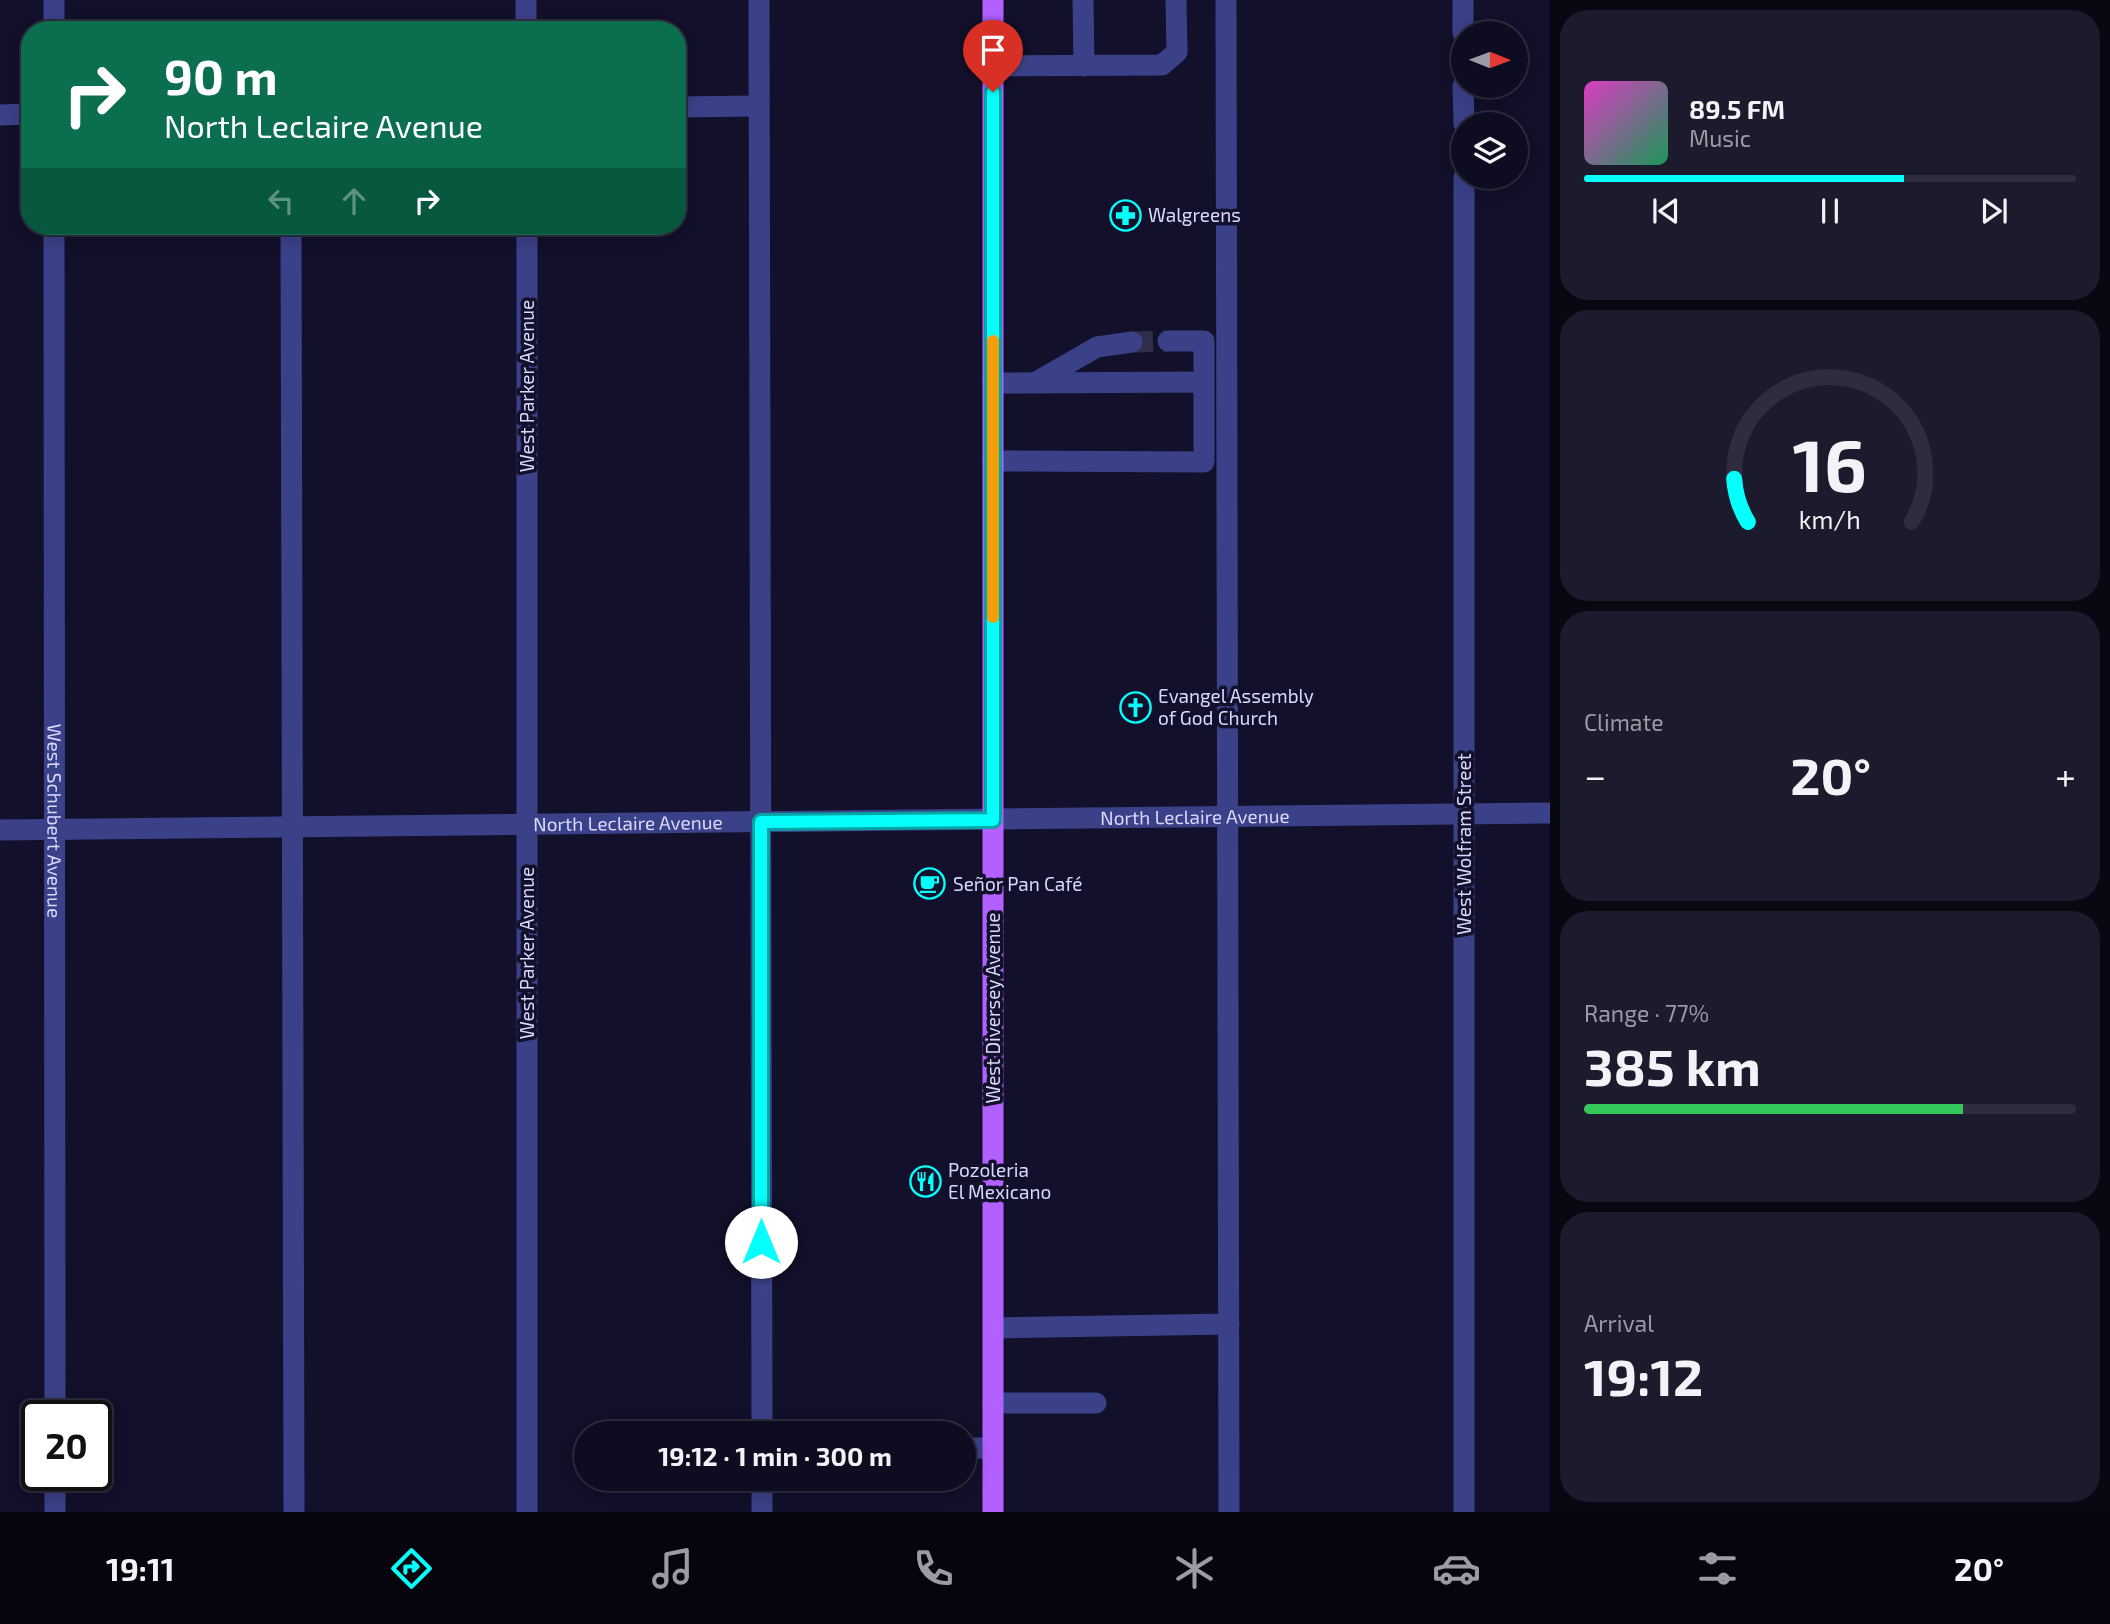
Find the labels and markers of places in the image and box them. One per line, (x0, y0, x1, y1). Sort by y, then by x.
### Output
pin (963, 20, 1023, 92)
pharmacy icon: Walgreens (1108, 198, 1142, 232)
place label: Walgreens (1148, 203, 1241, 226)
place label: Evangel Assembly of God Church (1158, 684, 1314, 729)
church icon: Evangel Assembly of God Church (1118, 690, 1152, 724)
cafe icon: Señor Pan Café (913, 867, 947, 901)
place label: Señor Pan Café (953, 872, 1083, 895)
place label: Pozoleria El Mexicano (948, 1158, 1051, 1203)
restaurant icon: Pozoleria El Mexicano (908, 1164, 942, 1198)

